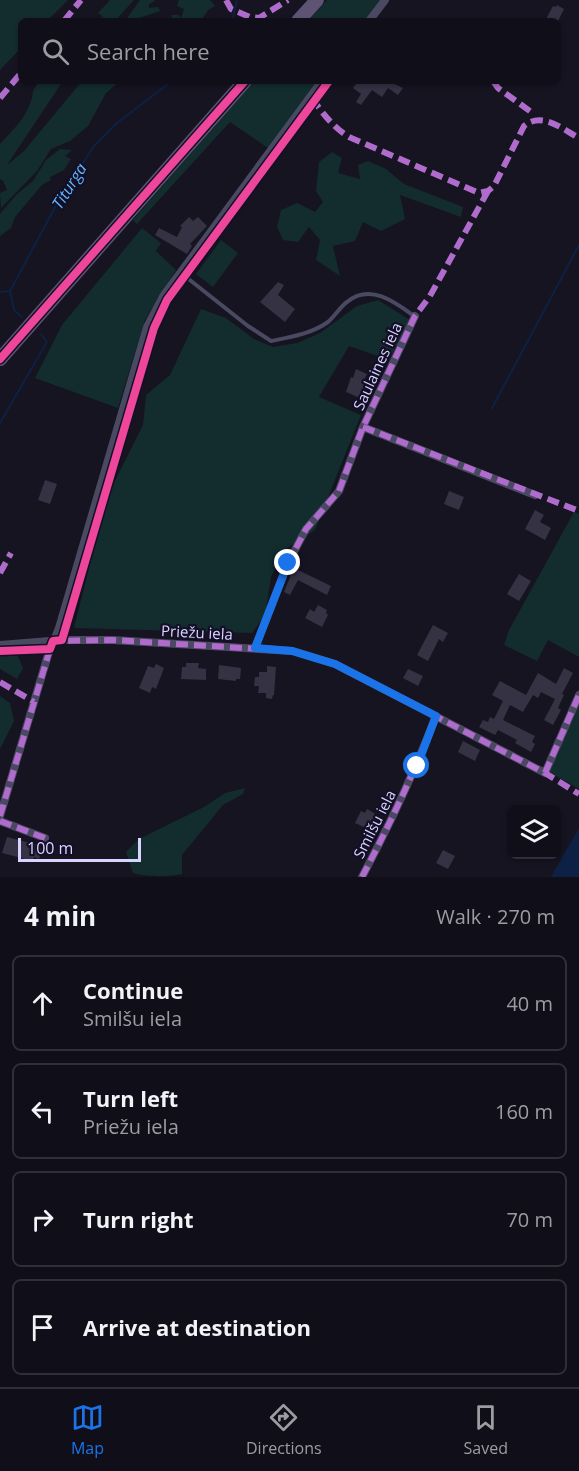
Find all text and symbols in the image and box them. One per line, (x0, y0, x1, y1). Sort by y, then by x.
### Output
search box (18, 18, 561, 84)
icon: search (39, 35, 72, 68)
text: Search here (87, 36, 210, 66)
water label: Titurga (46, 159, 92, 213)
street label: Saulaines iela (348, 319, 406, 413)
route end (274, 549, 300, 575)
street label: Priežu iela (161, 620, 233, 644)
route start (403, 752, 429, 778)
street label: Smilšu iela (348, 786, 400, 862)
map controls (507, 805, 561, 859)
button: layers (507, 805, 561, 859)
scale bar (18, 835, 141, 862)
text: 100 m (27, 837, 73, 859)
text: 4 min (24, 898, 96, 934)
text: Walk · 270 m (436, 903, 555, 930)
text: Continue (83, 975, 183, 1005)
icon: ahead (26, 987, 59, 1020)
text: 40 m (506, 990, 553, 1017)
text: Smilšu iela (83, 1005, 182, 1032)
text: Turn left (83, 1083, 178, 1113)
icon: left (26, 1095, 59, 1128)
text: 160 m (495, 1098, 553, 1125)
text: Priežu iela (83, 1113, 179, 1140)
icon: right (26, 1203, 59, 1236)
text: Turn right (83, 1204, 194, 1234)
text: 70 m (506, 1206, 553, 1233)
icon: arrive (26, 1311, 59, 1344)
text: Arrive at destination (83, 1312, 311, 1342)
tab: Map (71, 1401, 104, 1459)
tab: Directions (246, 1401, 322, 1459)
tab: Saved (464, 1401, 508, 1459)

